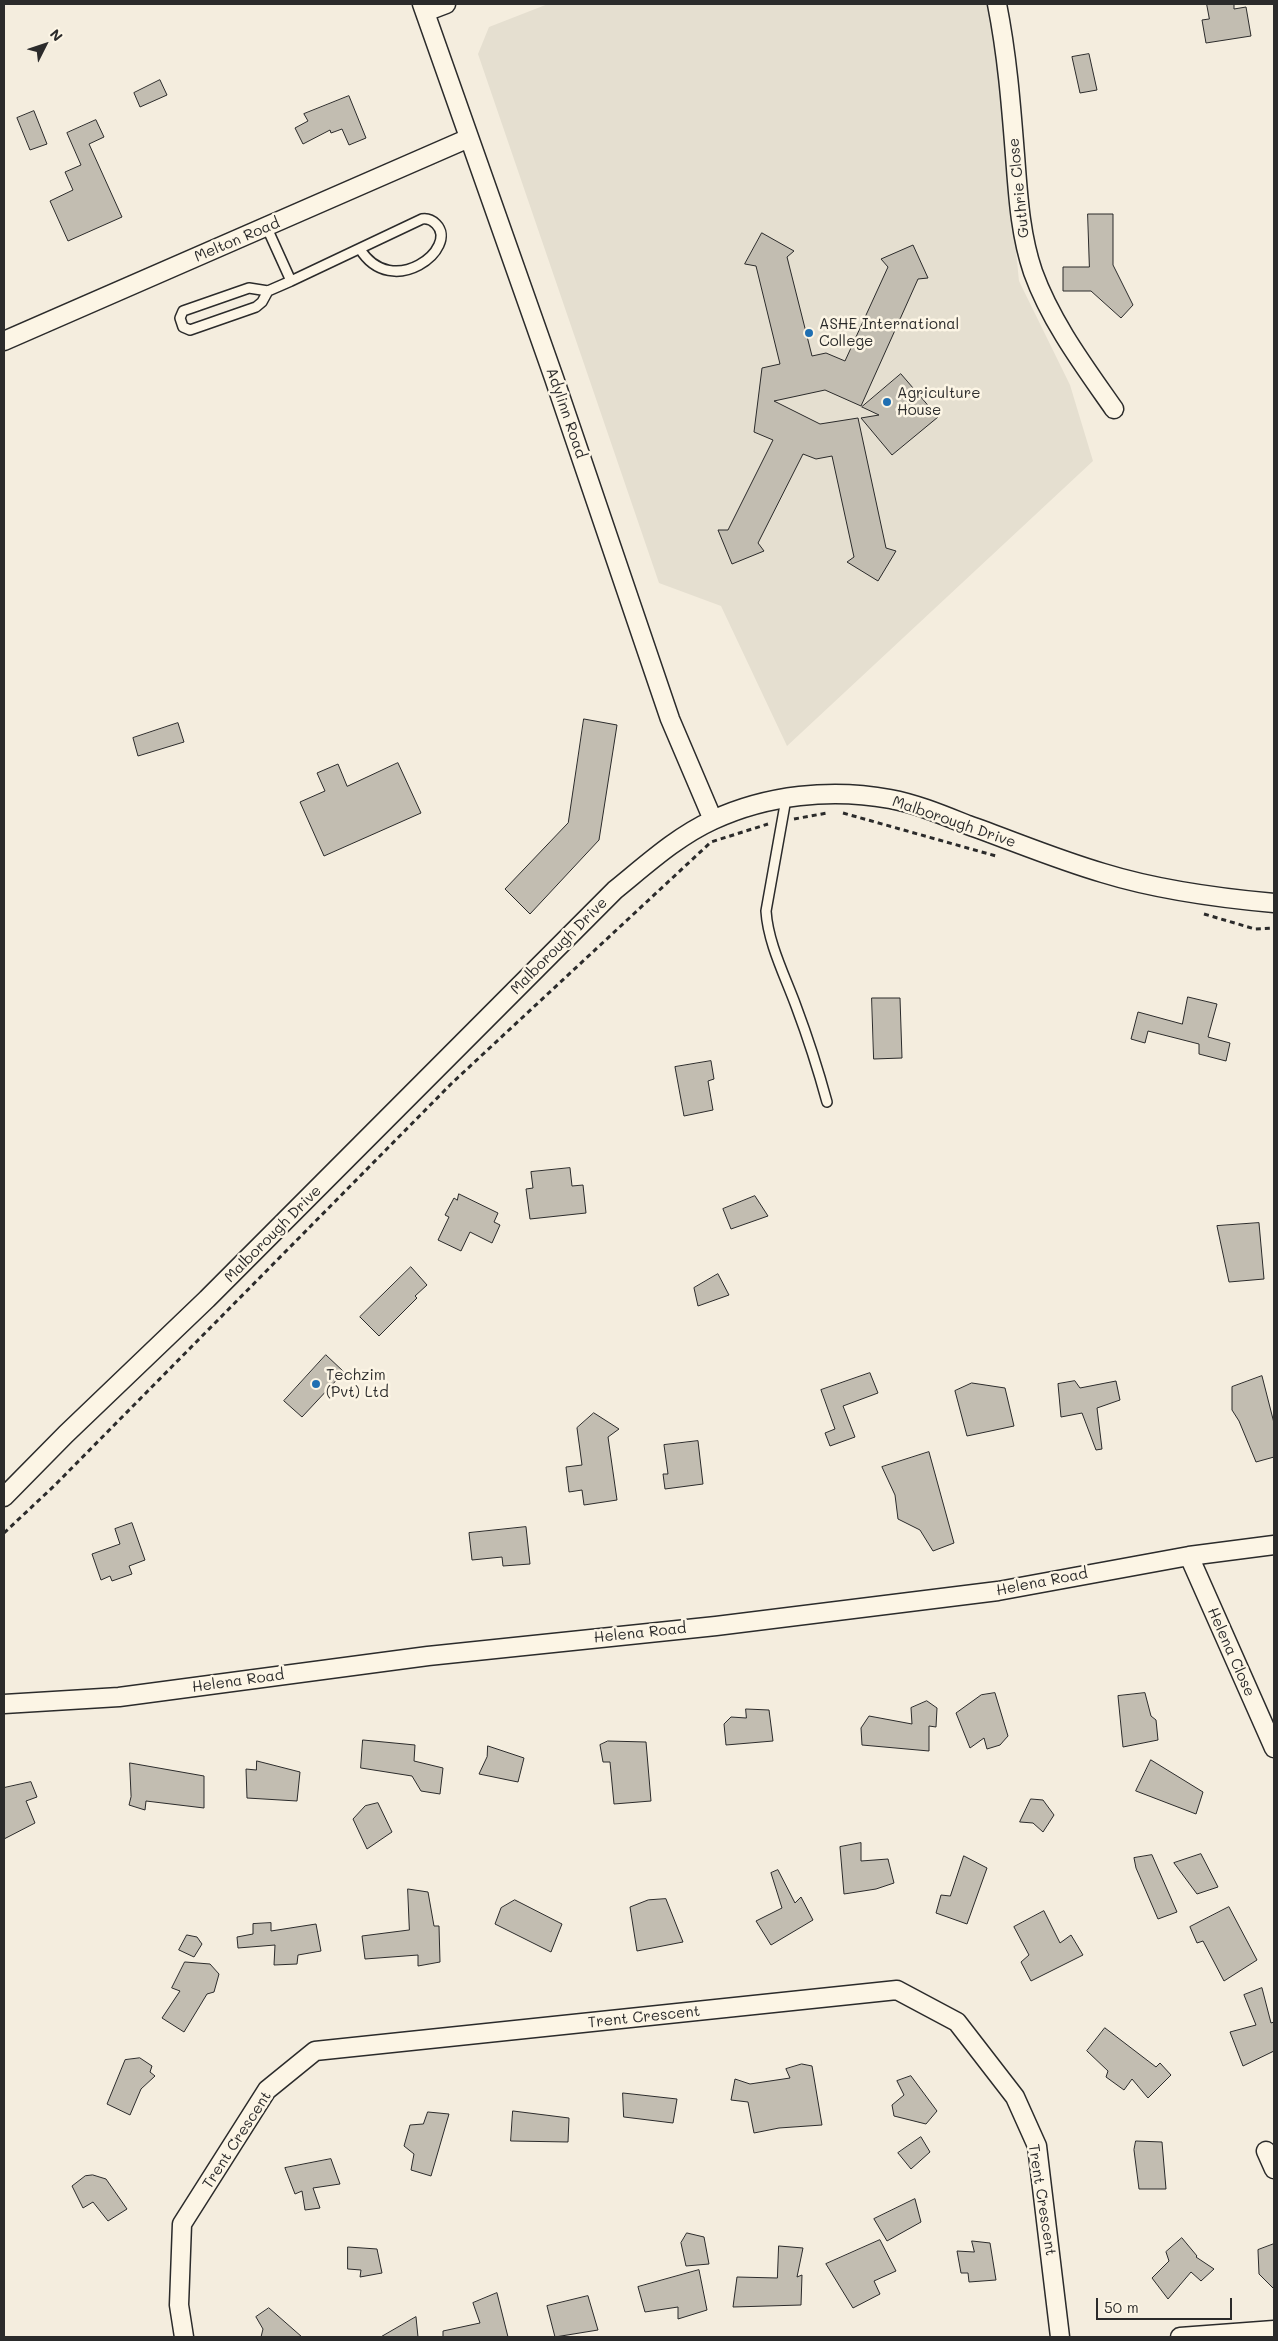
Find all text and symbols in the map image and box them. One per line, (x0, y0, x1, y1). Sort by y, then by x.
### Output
north arrow (20, 20, 70, 70)
text: N (46, 25, 67, 45)
street label: Guthrie Close (1005, 137, 1033, 239)
street label: Melton Road (192, 214, 282, 266)
place label: ASHE International College (819, 315, 959, 350)
marker: ASHE International College (803, 327, 815, 339)
street label: Adylinn Road (542, 365, 590, 461)
place label: Agriculture House (897, 384, 981, 419)
marker: Agriculture House (881, 396, 893, 408)
street label: Malborough Drive (890, 792, 1018, 852)
street label: Malborough Drive (507, 894, 611, 998)
street label: Malborough Drive (221, 1182, 325, 1286)
place label: Techzim (Pvt) Ltd (326, 1366, 389, 1401)
marker: Techzim (Pvt) Ltd (310, 1378, 322, 1390)
street label: Helena Road (995, 1564, 1089, 1600)
street label: Helena Close (1203, 1605, 1259, 1699)
street label: Helena Road (593, 1619, 687, 1647)
street label: Helena Road (191, 1666, 285, 1696)
street label: Trent Crescent (587, 2002, 701, 2032)
street label: Trent Crescent (199, 2088, 275, 2192)
street label: Trent Crescent (1024, 2143, 1060, 2257)
scale bar (1098, 2288, 1234, 2320)
text: 50 m (1104, 2297, 1139, 2317)

